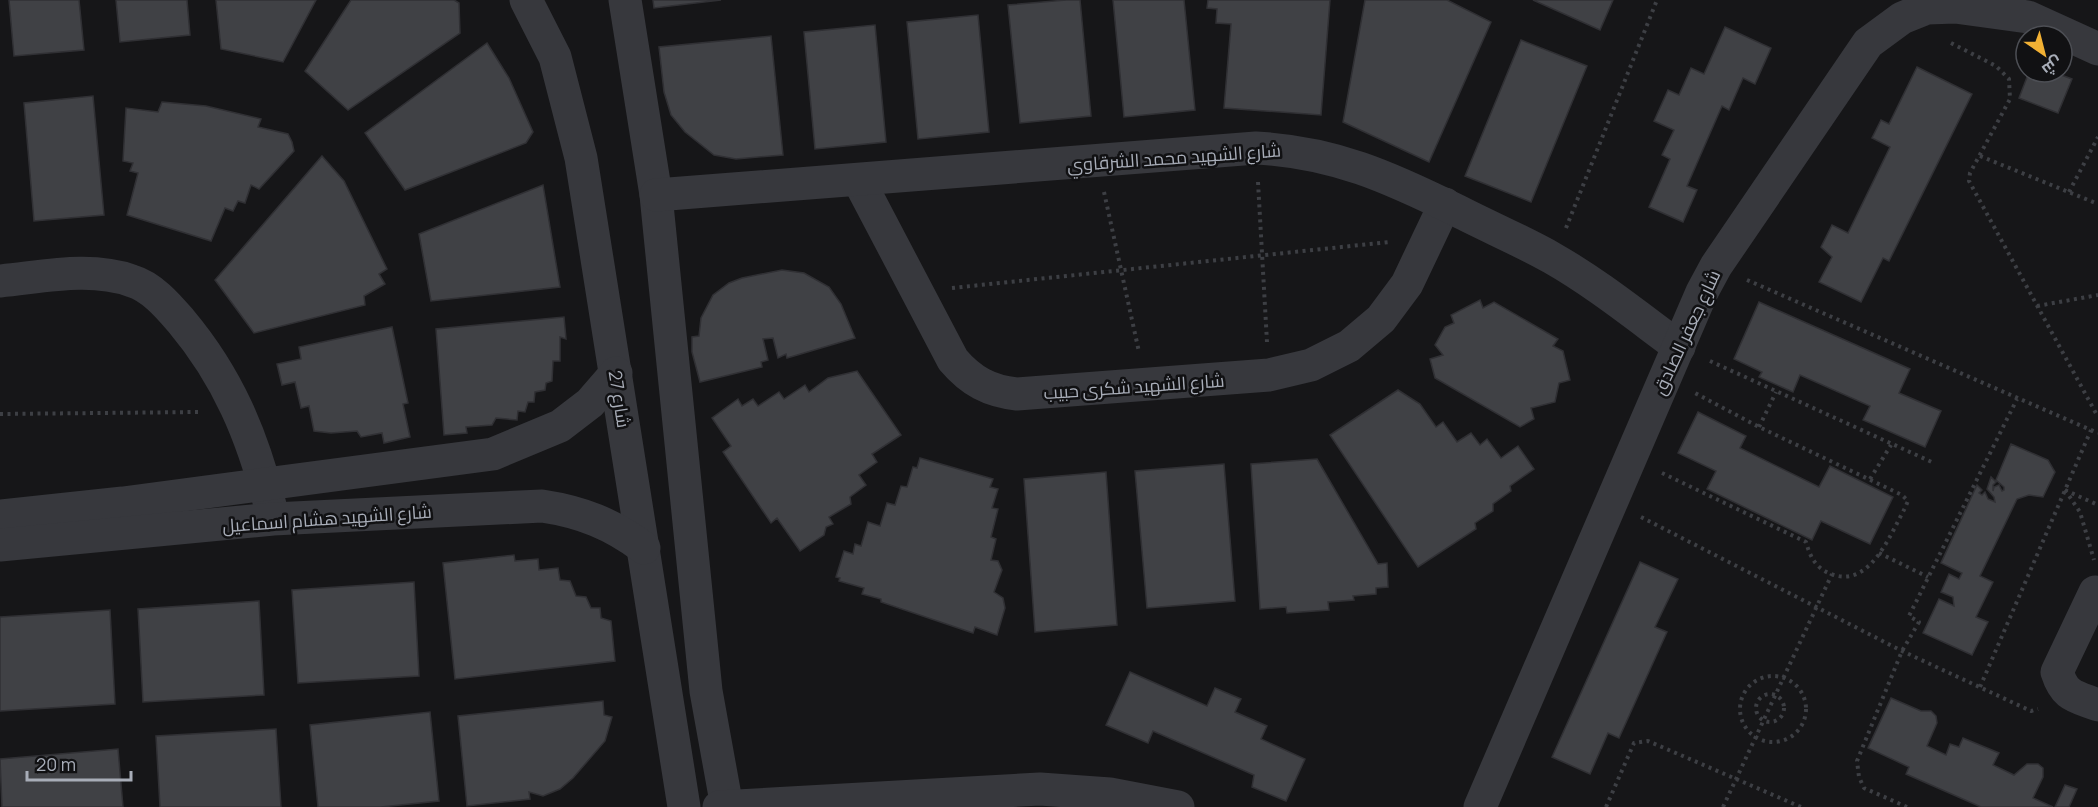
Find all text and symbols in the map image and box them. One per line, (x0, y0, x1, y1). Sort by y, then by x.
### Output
north arrow (2014, 24, 2074, 84)
text: ش (2038, 51, 2067, 81)
street label: شارع الشهيد محمد الشرقاوي (1066, 138, 1282, 179)
street label: شارع جعفر الصادق (1647, 266, 1726, 399)
street label: شارع الشهيد شكرى حبيب (1043, 368, 1225, 405)
street label: شارع 27 (603, 369, 636, 430)
street label: شارع الشهيد هشام اسماعيل (221, 499, 433, 538)
scale bar (27, 744, 130, 782)
text: 20 m (36, 752, 76, 776)

